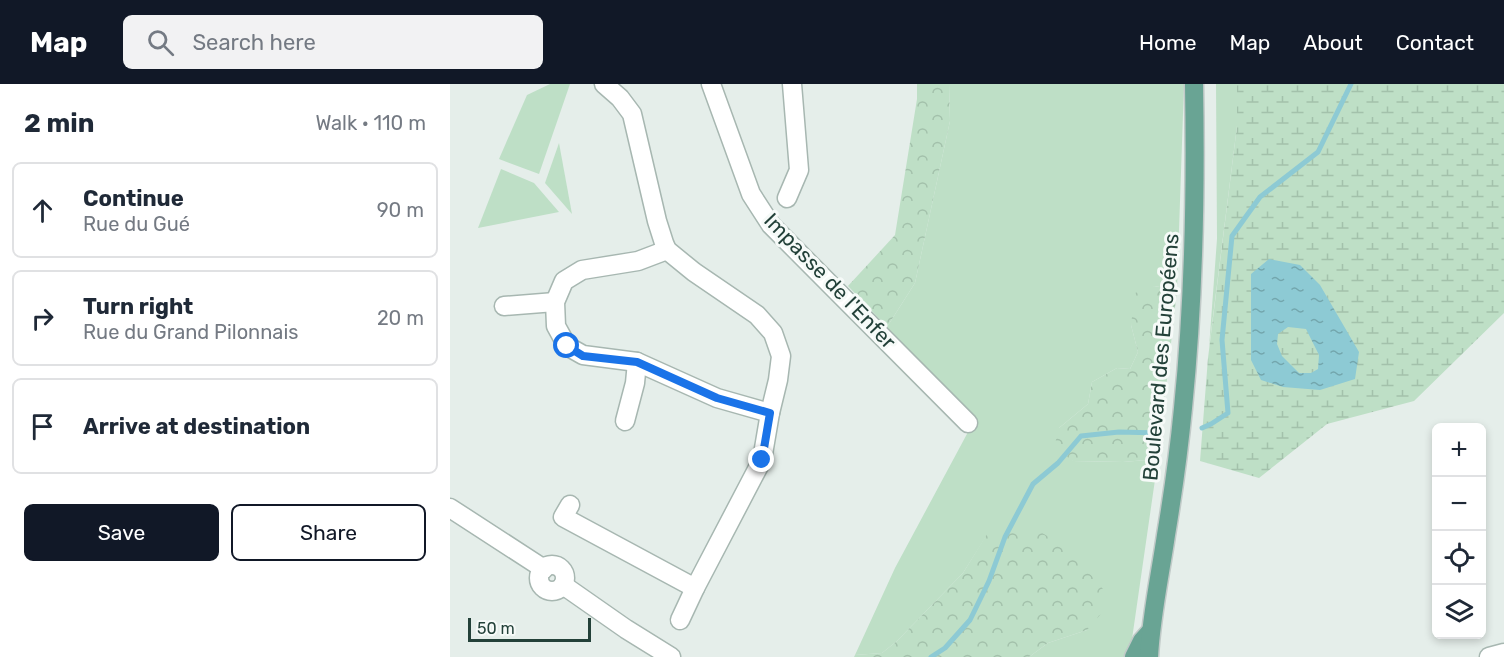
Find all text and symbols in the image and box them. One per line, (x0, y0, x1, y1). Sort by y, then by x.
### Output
search box (123, 15, 543, 69)
text: Map (30, 26, 87, 59)
icon: search (144, 26, 177, 59)
text: Search here (192, 29, 316, 56)
text: Home (1139, 30, 1196, 55)
text: Map (1229, 30, 1270, 55)
text: About (1303, 30, 1363, 55)
text: Contact (1396, 30, 1474, 55)
text: 2 min (24, 108, 94, 139)
text: Walk · 110 m (315, 111, 426, 135)
text: Continue (83, 185, 184, 212)
icon: ahead (26, 194, 59, 227)
text: 90 m (377, 198, 424, 222)
street label: Impasse de l'Enfer (759, 208, 901, 354)
text: Rue du Gué (83, 212, 190, 236)
street label: Boulevard des Européens (1137, 232, 1184, 482)
text: Turn right (83, 293, 193, 320)
icon: right (26, 302, 59, 335)
text: 20 m (377, 306, 424, 330)
text: Rue du Grand Pilonnais (83, 320, 298, 344)
route start (553, 332, 579, 358)
icon: arrive (26, 410, 59, 443)
text: Arrive at destination (83, 413, 310, 440)
map controls (1432, 423, 1486, 639)
button: + (1432, 423, 1486, 477)
route end (748, 446, 774, 472)
button: − (1432, 477, 1486, 531)
button: Save (24, 504, 219, 561)
button: Share (231, 504, 426, 561)
button: locate (1432, 531, 1486, 585)
button: layers (1432, 585, 1486, 639)
scale bar (468, 615, 591, 642)
text: 50 m (477, 619, 515, 638)

